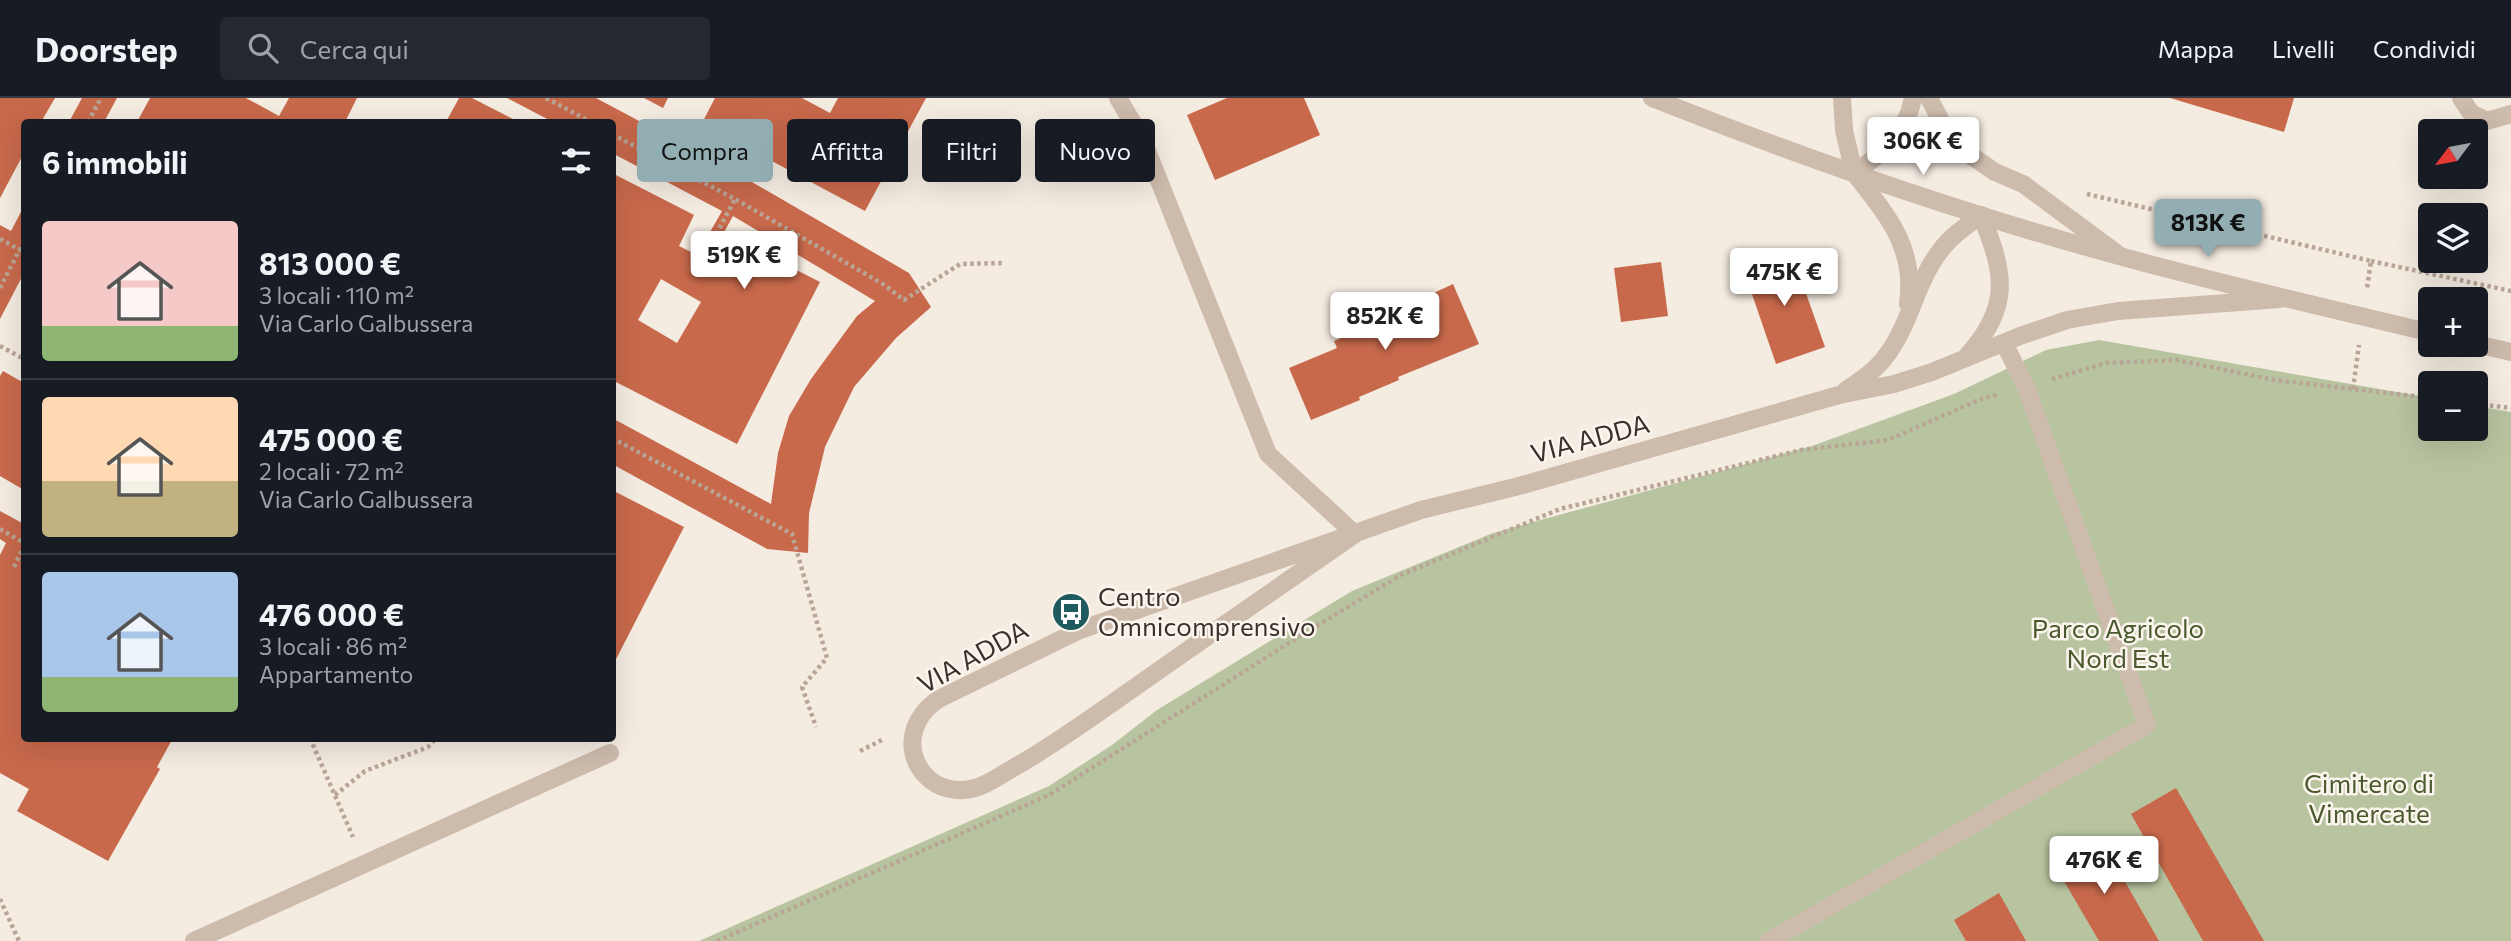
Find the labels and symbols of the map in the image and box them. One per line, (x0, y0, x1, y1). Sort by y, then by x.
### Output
pin: 306K € (1866, 118, 1980, 177)
north arrow (2418, 119, 2488, 189)
pin: 813K € (2151, 200, 2265, 259)
pin: 519K € (687, 232, 801, 291)
pin: 475K € (1727, 248, 1841, 308)
pin: 852K € (1328, 292, 1442, 352)
street label: VIA ADDA (1527, 407, 1652, 468)
place label: Centro Omnicomprensivo (1098, 580, 1315, 641)
bus stop icon: Centro Omnicomprensivo (1050, 591, 1092, 633)
park label: Parco Agricolo Nord Est (2032, 612, 2204, 673)
street label: VIA ADDA (912, 613, 1033, 699)
park label: Cimitero di Vimercate (2304, 767, 2434, 828)
pin: 476K € (2047, 836, 2161, 896)

